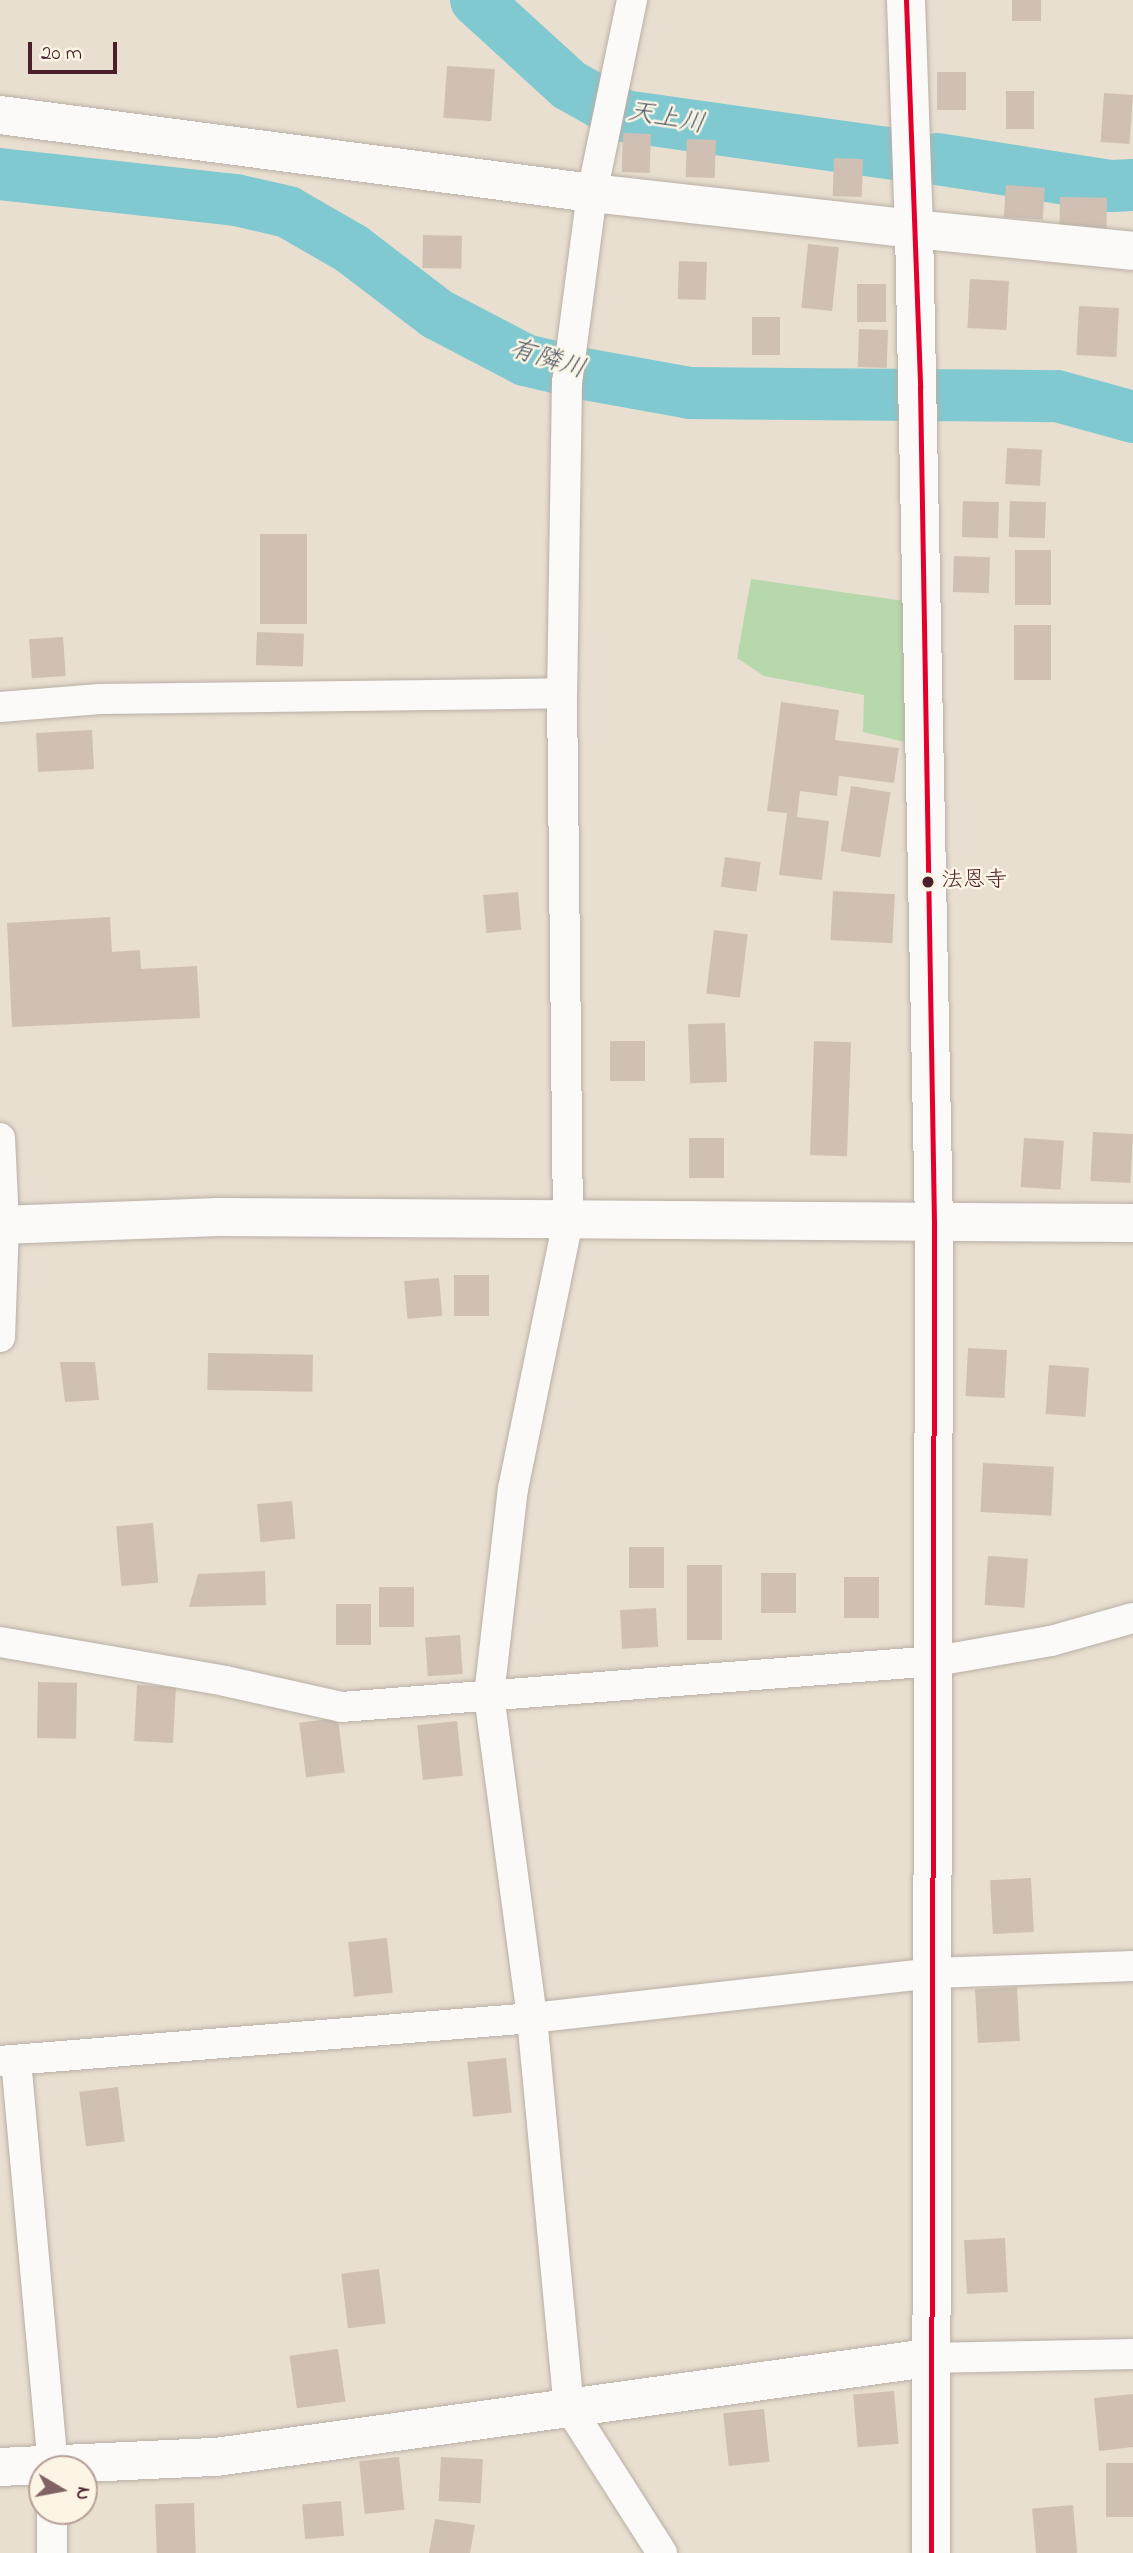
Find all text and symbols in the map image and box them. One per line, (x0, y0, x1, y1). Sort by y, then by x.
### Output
scale bar (32, 28, 121, 72)
text: 20 m (41, 39, 82, 69)
water label: 天上川 (625, 98, 707, 142)
water label: 有隣川 (505, 335, 589, 387)
place label: 法恩寺 (941, 869, 1007, 895)
marker: 法恩寺 (921, 875, 935, 889)
north arrow (28, 2455, 98, 2525)
text: N (68, 2485, 97, 2502)

